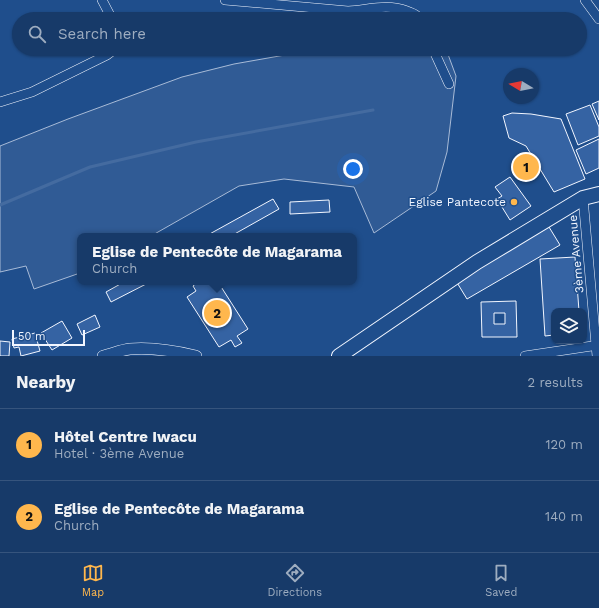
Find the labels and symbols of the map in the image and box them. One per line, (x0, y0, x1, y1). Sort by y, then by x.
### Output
north arrow (503, 68, 539, 104)
pin: 1 (513, 152, 539, 182)
your location (343, 159, 363, 179)
place label: Eglise Pantecote (409, 195, 506, 209)
marker: Eglise Pantecote (509, 197, 519, 207)
street label: 3ème Avenue (566, 214, 586, 294)
pin: 2 (204, 298, 230, 328)
scale bar (12, 328, 85, 347)

